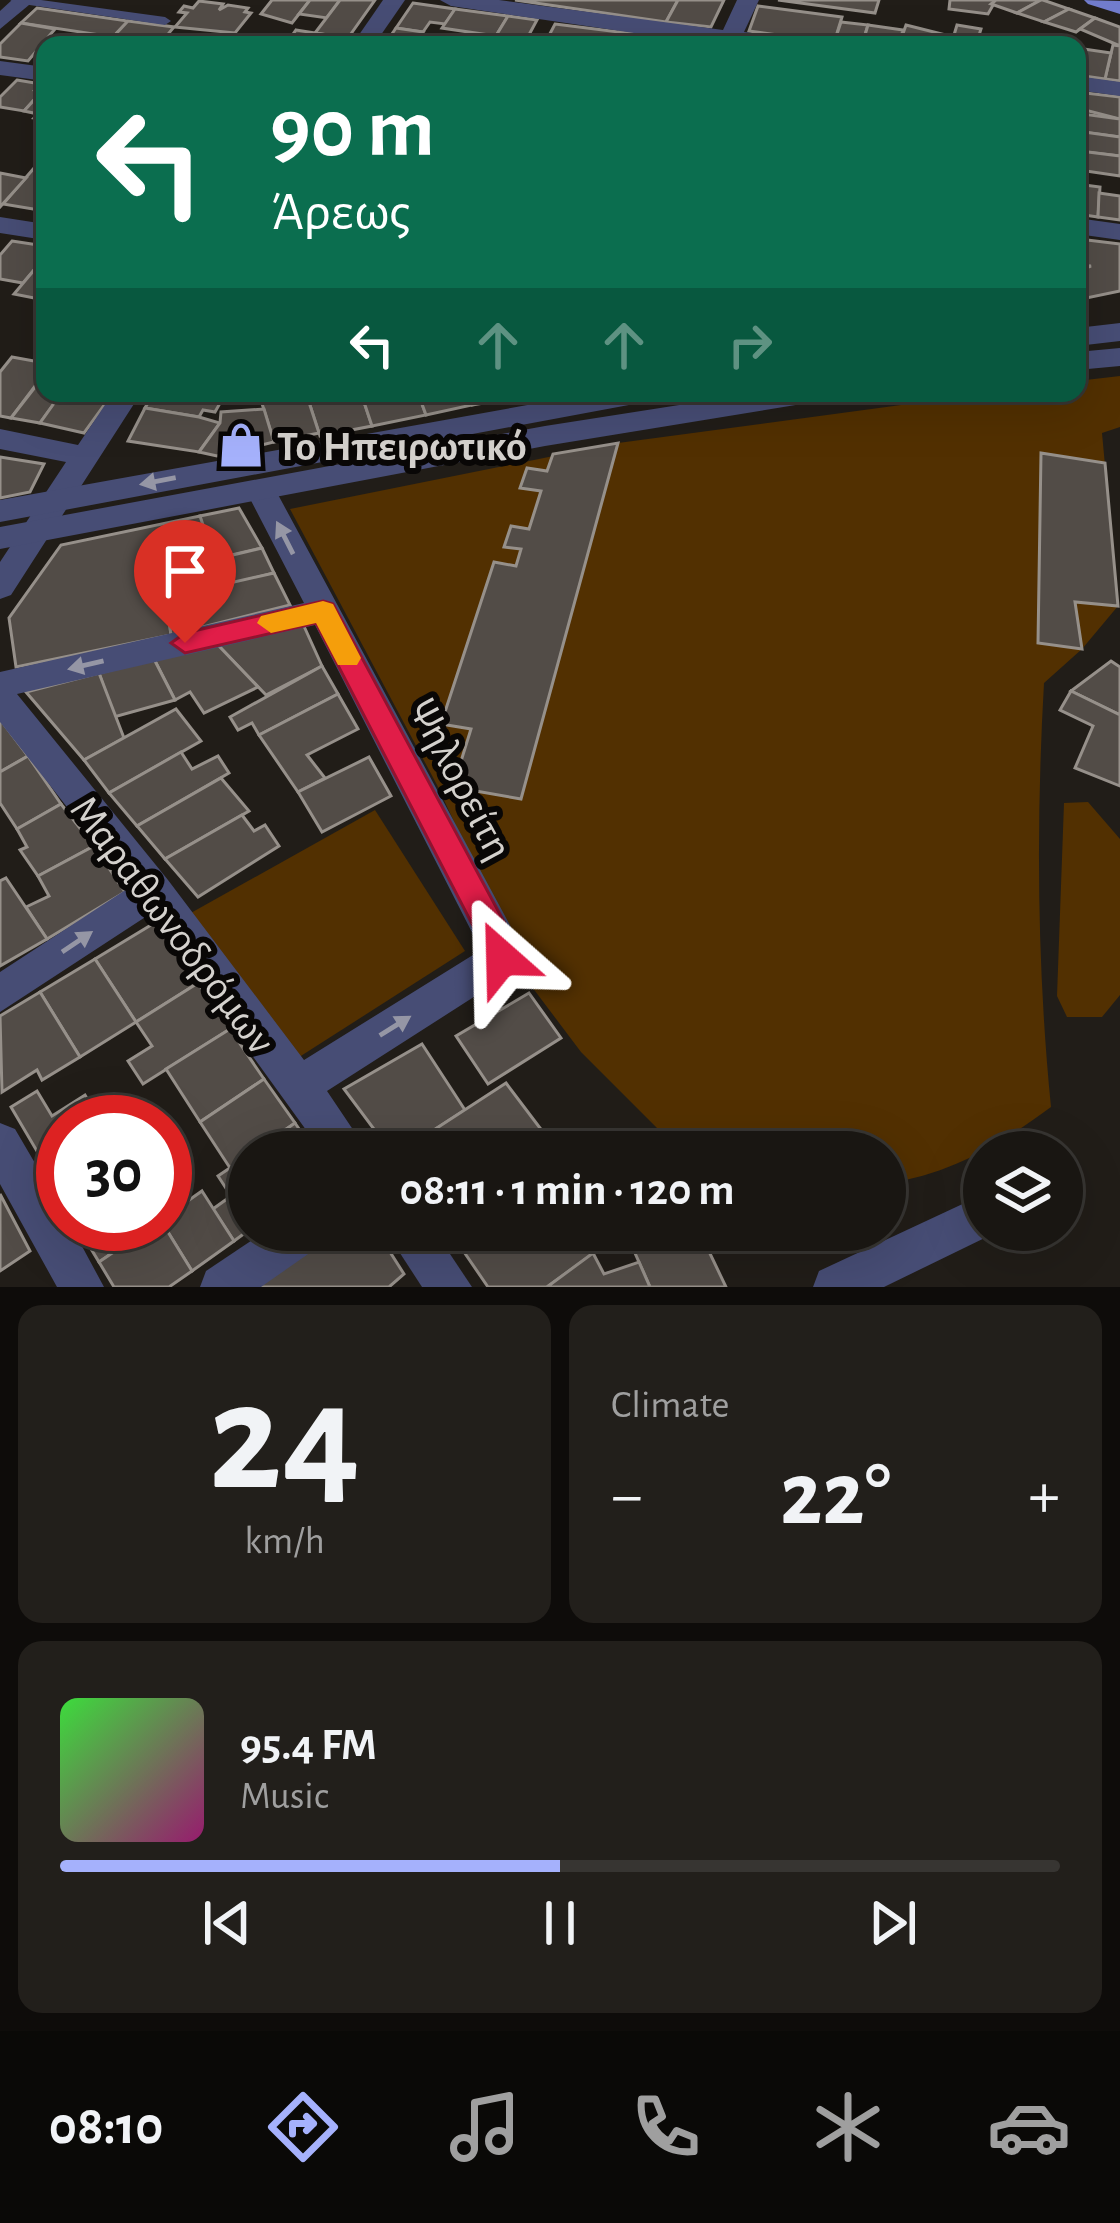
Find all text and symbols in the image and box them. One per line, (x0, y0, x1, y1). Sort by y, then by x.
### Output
icon: left (72, 84, 228, 240)
text: 90 m (270, 88, 435, 172)
text: Άρεως (270, 186, 411, 240)
icon: left (339, 312, 405, 378)
icon: ahead (465, 312, 531, 378)
icon: ahead (591, 312, 657, 378)
icon: right (717, 312, 783, 378)
shop icon: Το Ηπειρωτικό (216, 420, 266, 470)
place label: Το Ηπειρωτικό (277, 426, 527, 468)
one-way arrow (138, 472, 176, 491)
pin (134, 520, 236, 643)
one-way arrow (276, 520, 296, 555)
icon: arrive (152, 538, 218, 604)
one-way arrow (67, 657, 105, 676)
street label: Ψηλορείτη (400, 691, 520, 866)
street label: Μαραθωνοδρόμων (62, 789, 283, 1062)
position arrow (439, 895, 565, 1021)
one-way arrow (61, 932, 94, 954)
one-way arrow (379, 1016, 412, 1038)
speed limit sign: 30 (36, 1095, 192, 1251)
map controls (963, 1131, 1083, 1251)
button: layers (963, 1131, 1083, 1251)
text: 08:11 · 1 min · 120 m (400, 1168, 734, 1213)
text: 24 (209, 1362, 360, 1518)
text: Climate (611, 1386, 729, 1425)
text: 22° (780, 1451, 891, 1541)
text: − (611, 1463, 643, 1529)
text: + (1028, 1463, 1060, 1529)
text: km/h (244, 1522, 325, 1561)
text: 95.4 FM (240, 1723, 377, 1768)
text: Music (240, 1777, 329, 1816)
icon: previous (194, 1890, 260, 1956)
icon: pause (527, 1890, 593, 1956)
icon: next (860, 1890, 926, 1956)
icon: directions (261, 2085, 345, 2169)
icon: music (443, 2085, 527, 2169)
icon: phone (624, 2085, 708, 2169)
icon: climate (806, 2085, 890, 2169)
icon: car (987, 2085, 1071, 2169)
text: 08:10 (49, 2100, 163, 2154)

